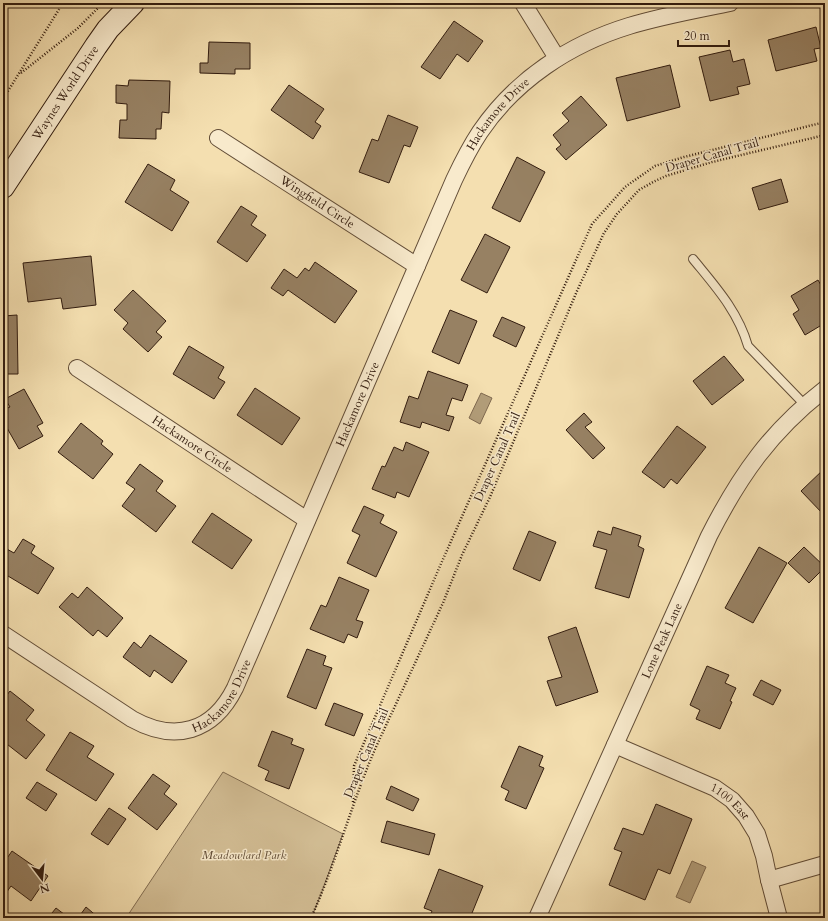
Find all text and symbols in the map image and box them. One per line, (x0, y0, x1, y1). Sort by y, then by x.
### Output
scale bar (678, 22, 729, 48)
text: 20 m (684, 28, 711, 44)
street label: Waynes World Drive (28, 42, 102, 144)
street label: Hackamore Drive (463, 74, 533, 153)
street label: Draper Canal Trail (664, 134, 760, 176)
street label: Wingfield Circle (276, 171, 358, 232)
street label: Hackamore Drive (332, 359, 383, 449)
street label: Draper Canal Trail (470, 410, 524, 504)
street label: Hackamore Circle (149, 412, 235, 476)
street label: Lone Peak Lane (638, 600, 686, 681)
street label: Hackamore Drive (189, 657, 254, 736)
street label: Draper Canal Trail (340, 706, 392, 800)
street label: 1100 East (708, 779, 754, 822)
park label: Meadowlard Park (202, 847, 286, 863)
north arrow (22, 859, 62, 899)
text: N (38, 880, 51, 897)

